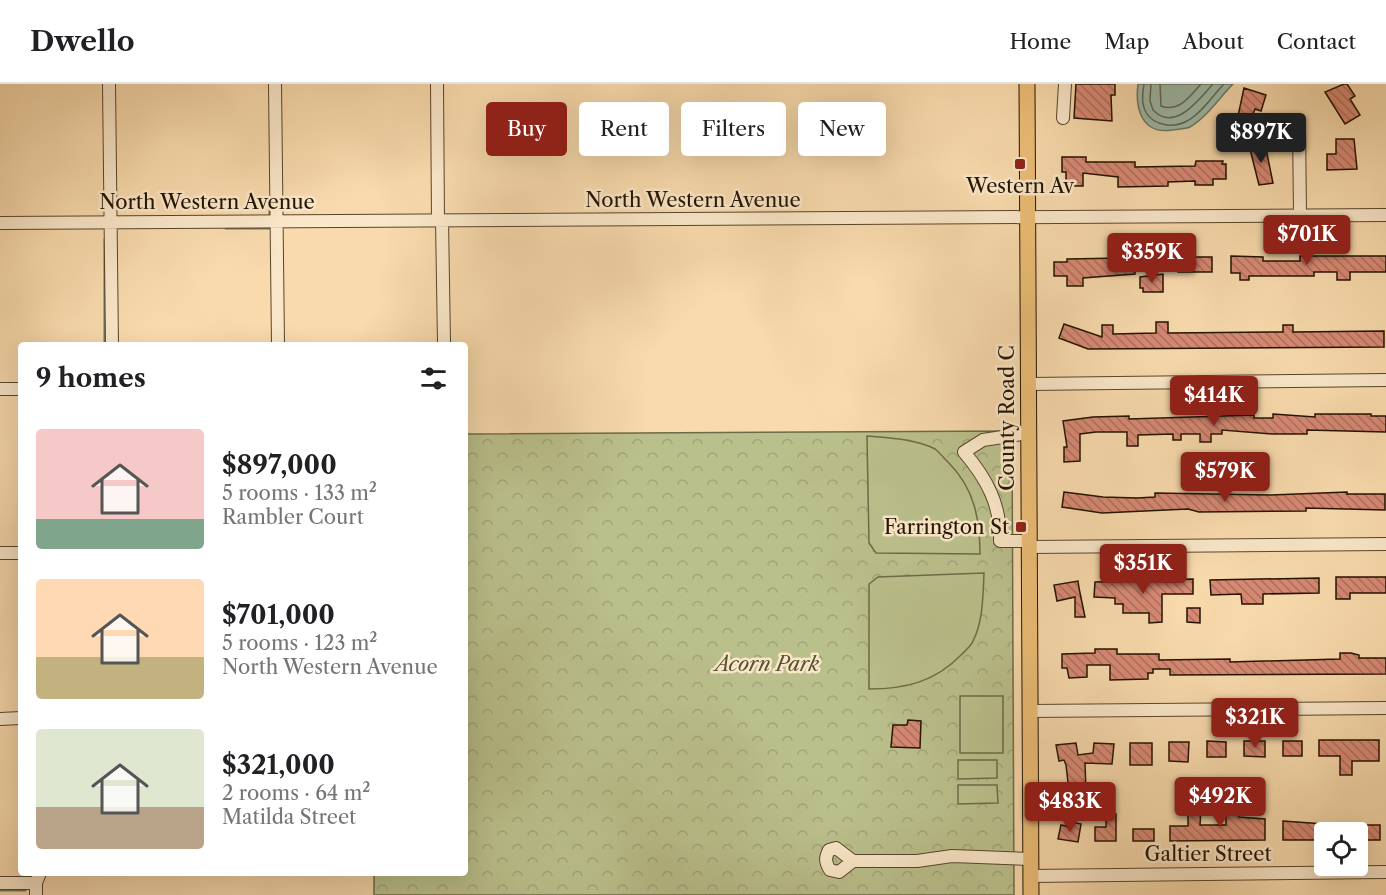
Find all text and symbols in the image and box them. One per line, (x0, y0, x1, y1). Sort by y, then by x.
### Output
text: Dwello (30, 24, 135, 58)
text: Home (1010, 29, 1071, 54)
text: Map (1104, 29, 1149, 54)
text: About (1182, 29, 1244, 54)
text: Contact (1277, 29, 1356, 54)
chip: Buy (486, 102, 567, 156)
chip: Rent (579, 102, 669, 156)
chip: Filters (681, 102, 786, 156)
chip: New (798, 102, 886, 156)
pin: $897K (1219, 113, 1303, 164)
text: $897K (1230, 120, 1292, 144)
marker: Western Av (1013, 157, 1027, 171)
place label: Western Av (965, 174, 1075, 198)
street label: North Western Avenue (585, 188, 801, 212)
street label: North Western Avenue (99, 190, 315, 214)
pin: $701K (1265, 215, 1349, 266)
text: $701K (1277, 222, 1337, 246)
pin: $359K (1110, 233, 1194, 284)
text: $359K (1121, 240, 1183, 264)
street label: County Road C (995, 345, 1019, 491)
text: 9 homes (36, 362, 146, 394)
icon: filters (417, 362, 450, 395)
pin: $414K (1172, 376, 1256, 427)
text: $414K (1184, 383, 1244, 407)
text: $897,000 (222, 449, 337, 481)
pin: $579K (1183, 452, 1267, 503)
icon: home (84, 453, 156, 525)
text: $579K (1195, 459, 1255, 483)
text: 5 rooms · 133 m² (222, 481, 377, 505)
text: Rambler Court (222, 505, 364, 529)
place label: Farrington St (884, 515, 1009, 539)
marker: Farrington St (1014, 520, 1028, 534)
pin: $351K (1101, 544, 1185, 595)
text: $351K (1114, 551, 1172, 575)
text: $701,000 (222, 599, 335, 631)
icon: home (84, 603, 156, 675)
text: 5 rooms · 123 m² (222, 631, 378, 655)
park label: Acorn Park (712, 652, 820, 676)
text: North Western Avenue (222, 655, 438, 679)
pin: $321K (1213, 698, 1297, 749)
text: $321K (1225, 705, 1285, 729)
text: $321,000 (222, 749, 335, 781)
icon: home (84, 753, 156, 825)
pin: $492K (1178, 777, 1262, 828)
text: 2 rooms · 64 m² (222, 781, 371, 805)
pin: $483K (1028, 782, 1112, 833)
text: $492K (1189, 784, 1251, 808)
text: $483K (1039, 789, 1101, 813)
text: Matilda Street (222, 805, 356, 829)
map controls (1314, 822, 1368, 876)
button: locate (1314, 822, 1368, 876)
street label: Galtier Street (1145, 842, 1272, 866)

